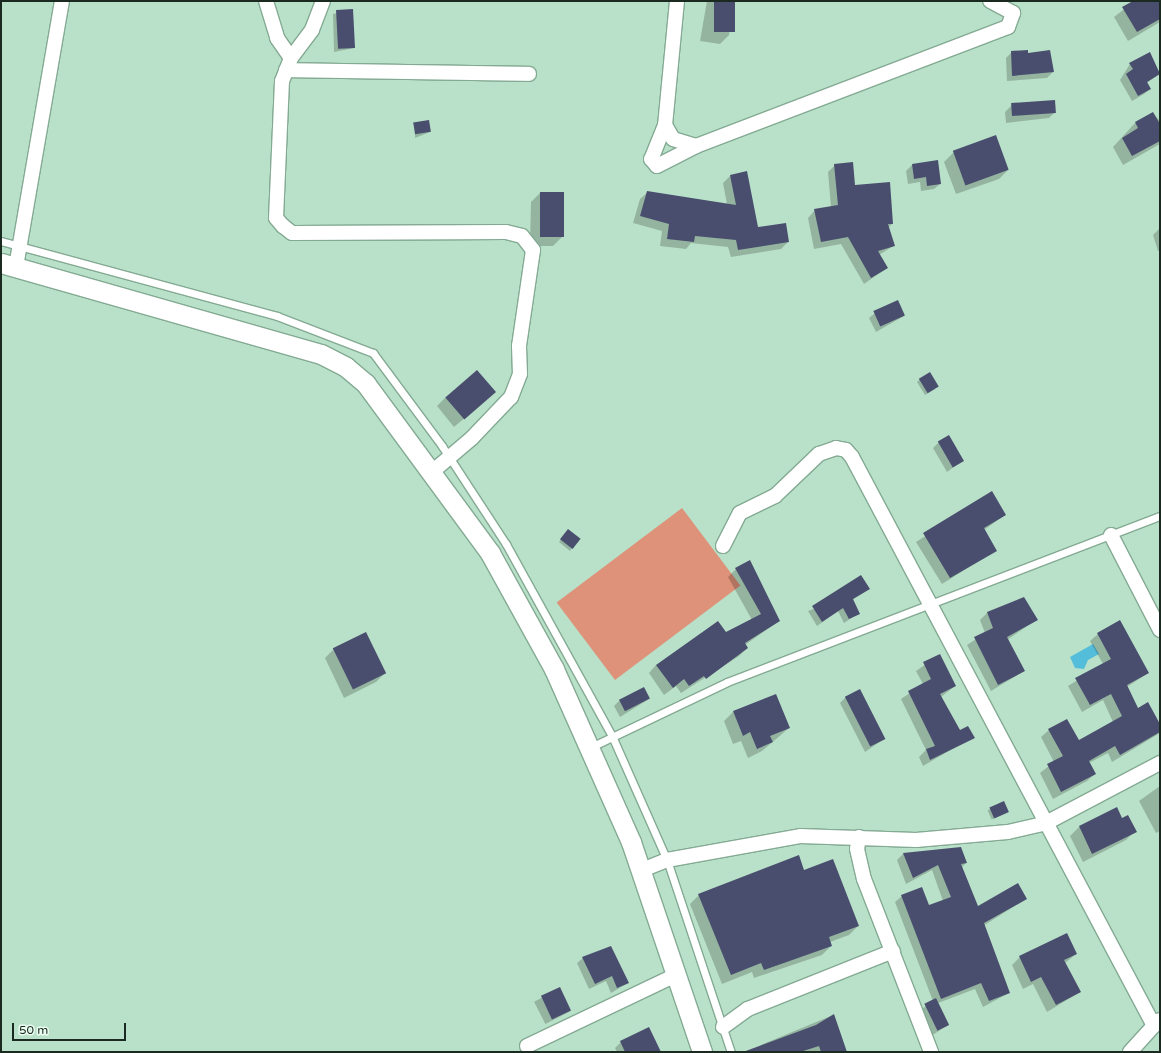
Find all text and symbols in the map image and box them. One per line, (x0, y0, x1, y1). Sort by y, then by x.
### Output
scale bar (14, 1015, 128, 1041)
text: 50 m (19, 1023, 48, 1037)

